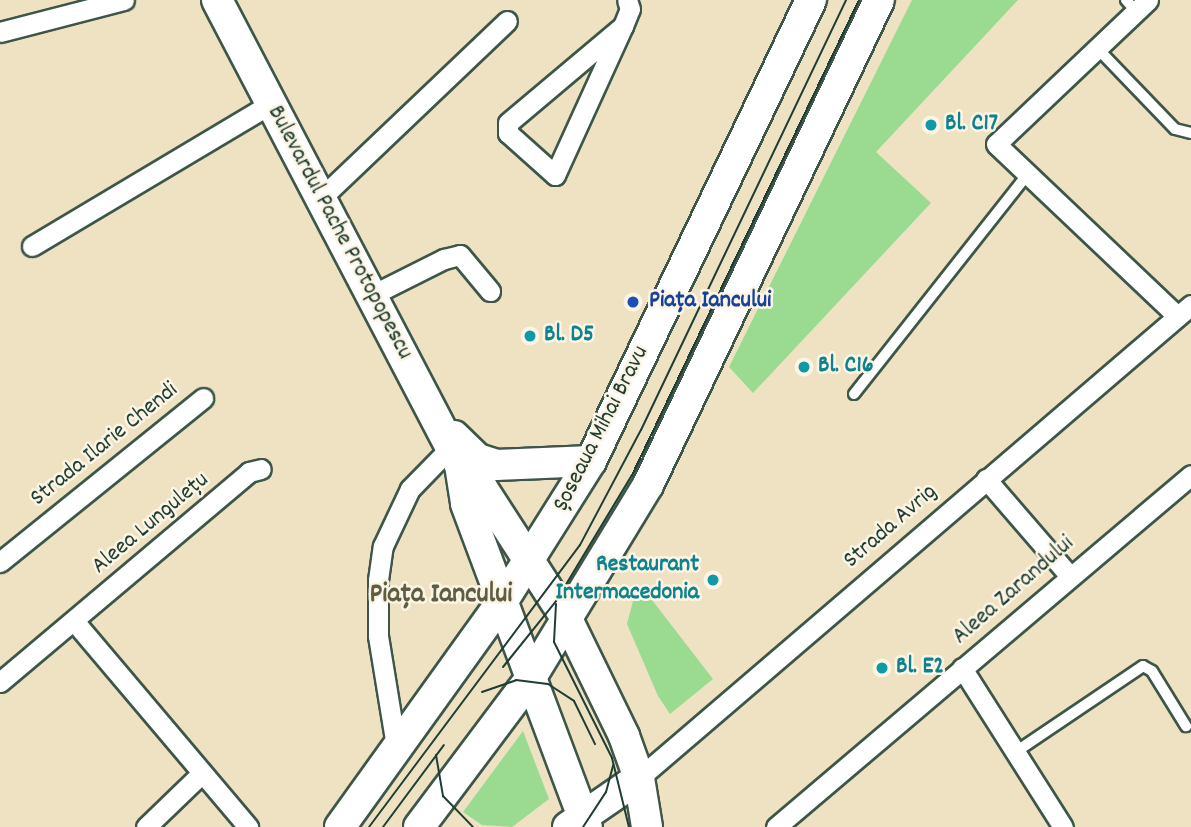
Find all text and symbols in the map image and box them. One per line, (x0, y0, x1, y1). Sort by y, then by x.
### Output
street label: Bulevardul Pache Protopopescu (260, 101, 418, 365)
place label: Bl. C17 (945, 111, 998, 139)
marker: Bl. C17 (923, 117, 939, 133)
place label: Piața Iancului (649, 288, 771, 316)
marker: Piața Iancului (623, 292, 643, 312)
place label: Bl. D5 (544, 322, 594, 350)
marker: Bl. D5 (522, 328, 538, 344)
street label: Șoseaua Mihai Bravu (548, 341, 656, 517)
place label: Bl. C16 (818, 353, 873, 381)
marker: Bl. C16 (796, 359, 812, 375)
street label: Strada Ilarie Chendi (25, 377, 185, 513)
street label: Aleea Lungulețu (86, 467, 216, 581)
street label: Strada Avrig (838, 479, 944, 575)
street label: Aleea Zarandului (947, 530, 1081, 652)
place label: Restaurant Intermacedonia (556, 552, 699, 608)
marker: Restaurant Intermacedonia (705, 572, 721, 588)
district label: Piața Iancului (370, 579, 512, 613)
place label: Bl. E2 (896, 654, 944, 682)
marker: Bl. E2 (874, 660, 890, 676)

